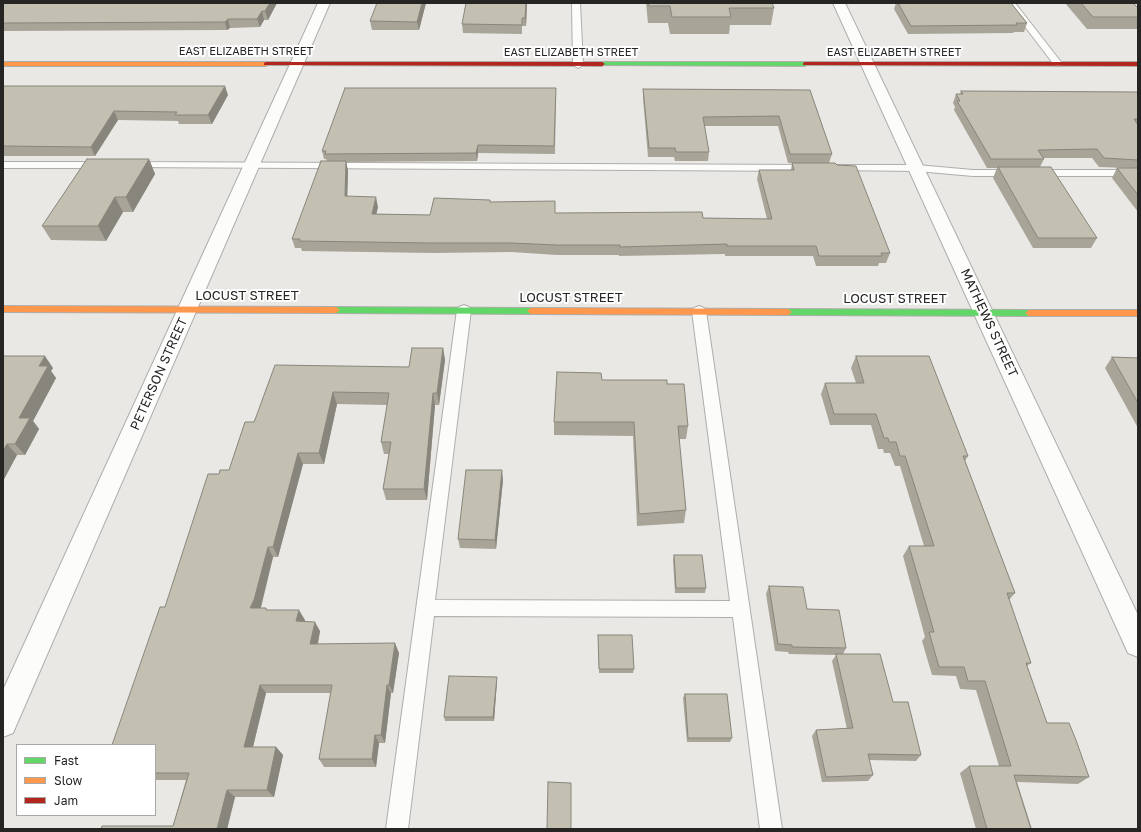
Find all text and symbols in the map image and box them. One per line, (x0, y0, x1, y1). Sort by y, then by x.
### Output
street label: EAST ELIZABETH STREET (179, 45, 313, 59)
street label: EAST ELIZABETH STREET (504, 46, 638, 60)
street label: EAST ELIZABETH STREET (827, 46, 961, 60)
street label: MATHEWS STREET (957, 266, 1021, 380)
street label: LOCUST STREET (195, 288, 299, 304)
street label: LOCUST STREET (519, 290, 623, 306)
street label: LOCUST STREET (843, 291, 947, 307)
street label: PETERSON STREET (127, 315, 191, 433)
legend (16, 744, 156, 816)
text: Fast (54, 753, 79, 768)
text: Slow (54, 773, 82, 788)
text: Jam (54, 793, 78, 808)

